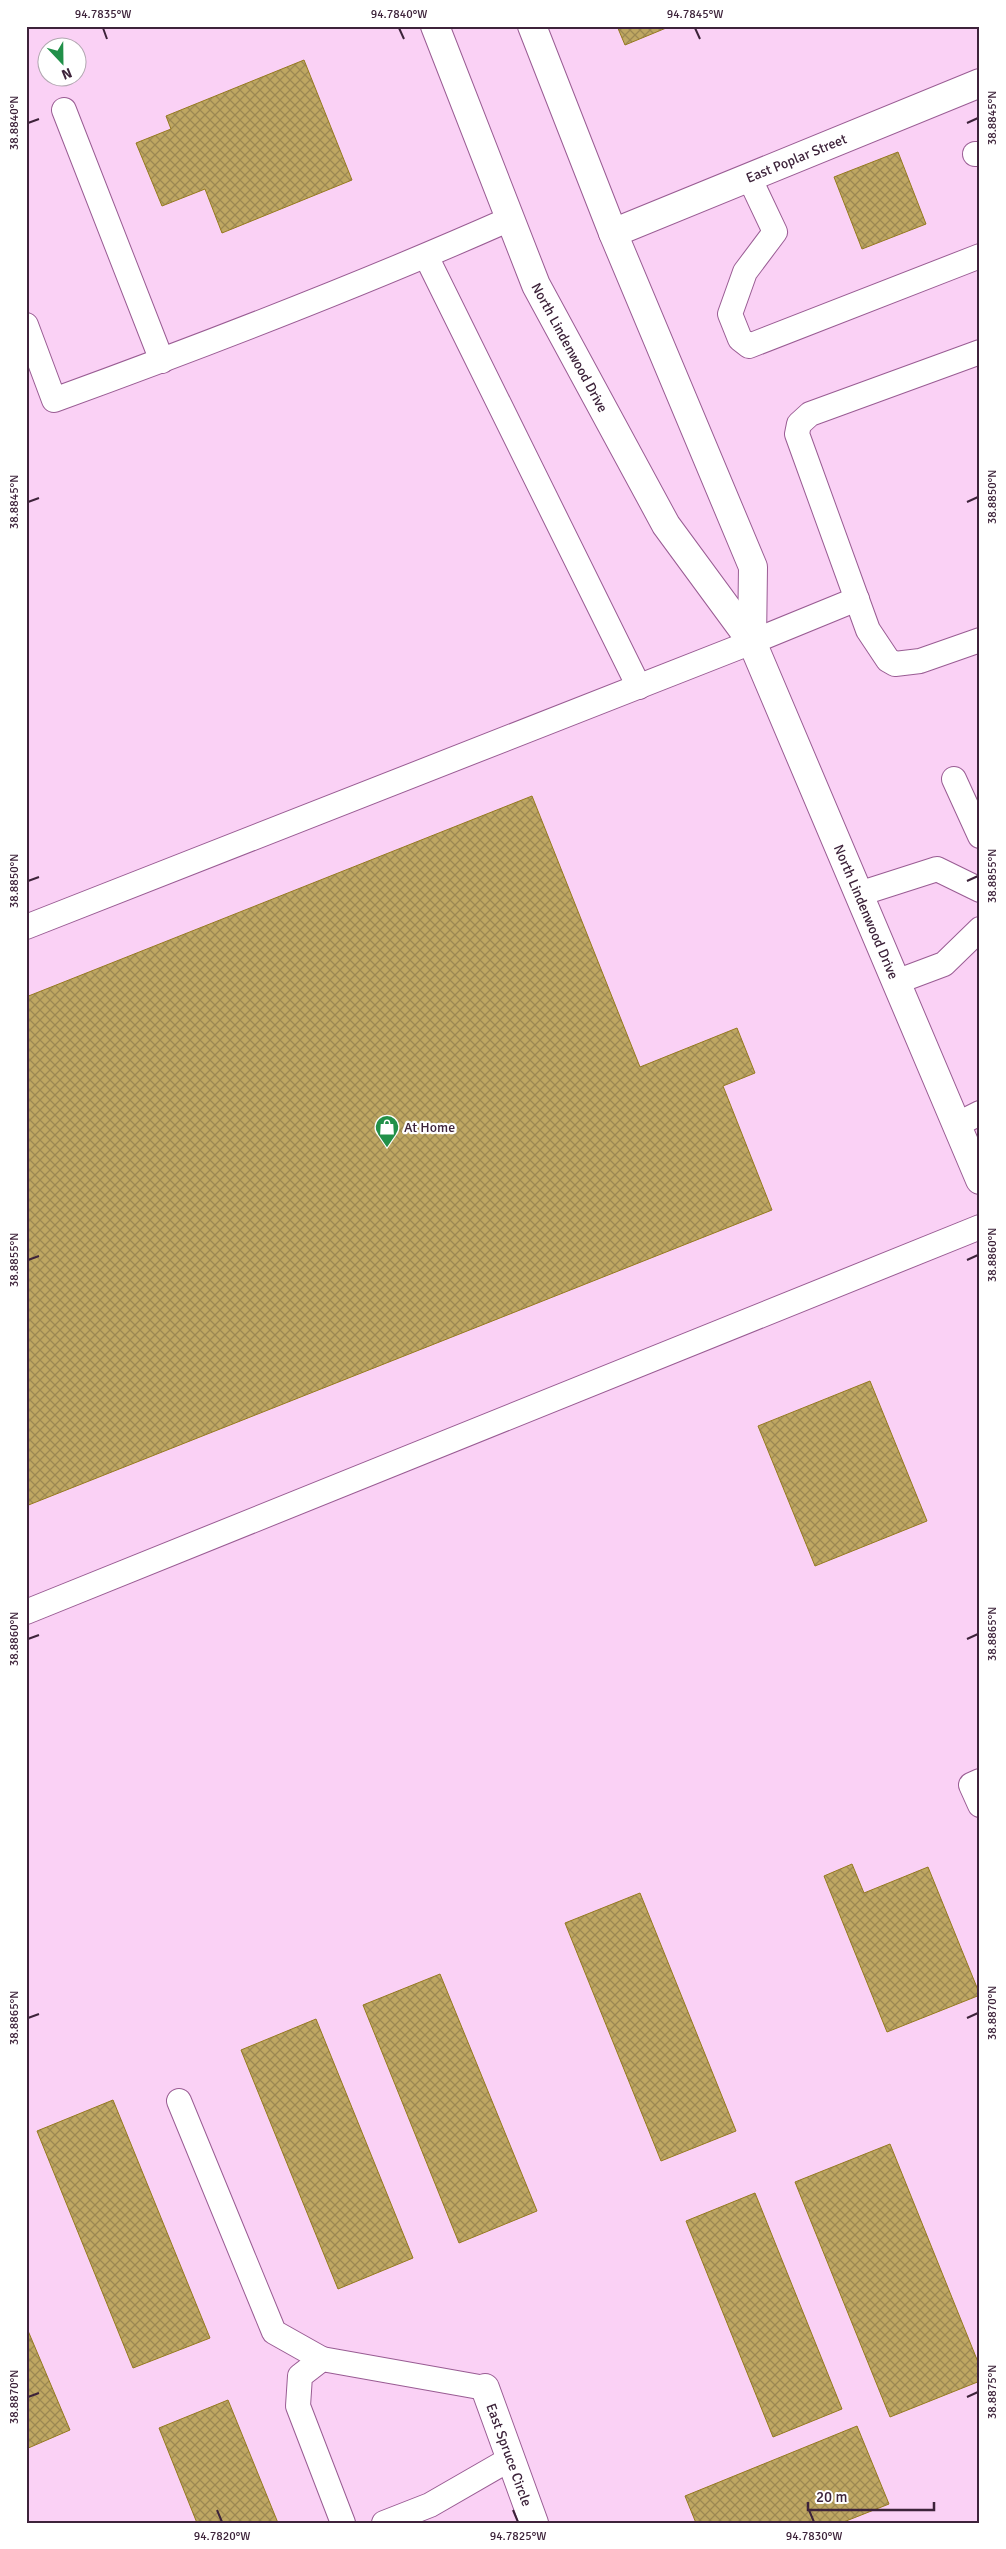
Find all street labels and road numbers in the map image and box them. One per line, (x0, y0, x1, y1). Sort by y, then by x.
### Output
street label: East Poplar Street (744, 130, 849, 187)
street label: North Lindenwood Drive (527, 280, 611, 415)
street label: North Lindenwood Drive (830, 842, 902, 982)
street label: East Spruce Circle (482, 2401, 535, 2509)

